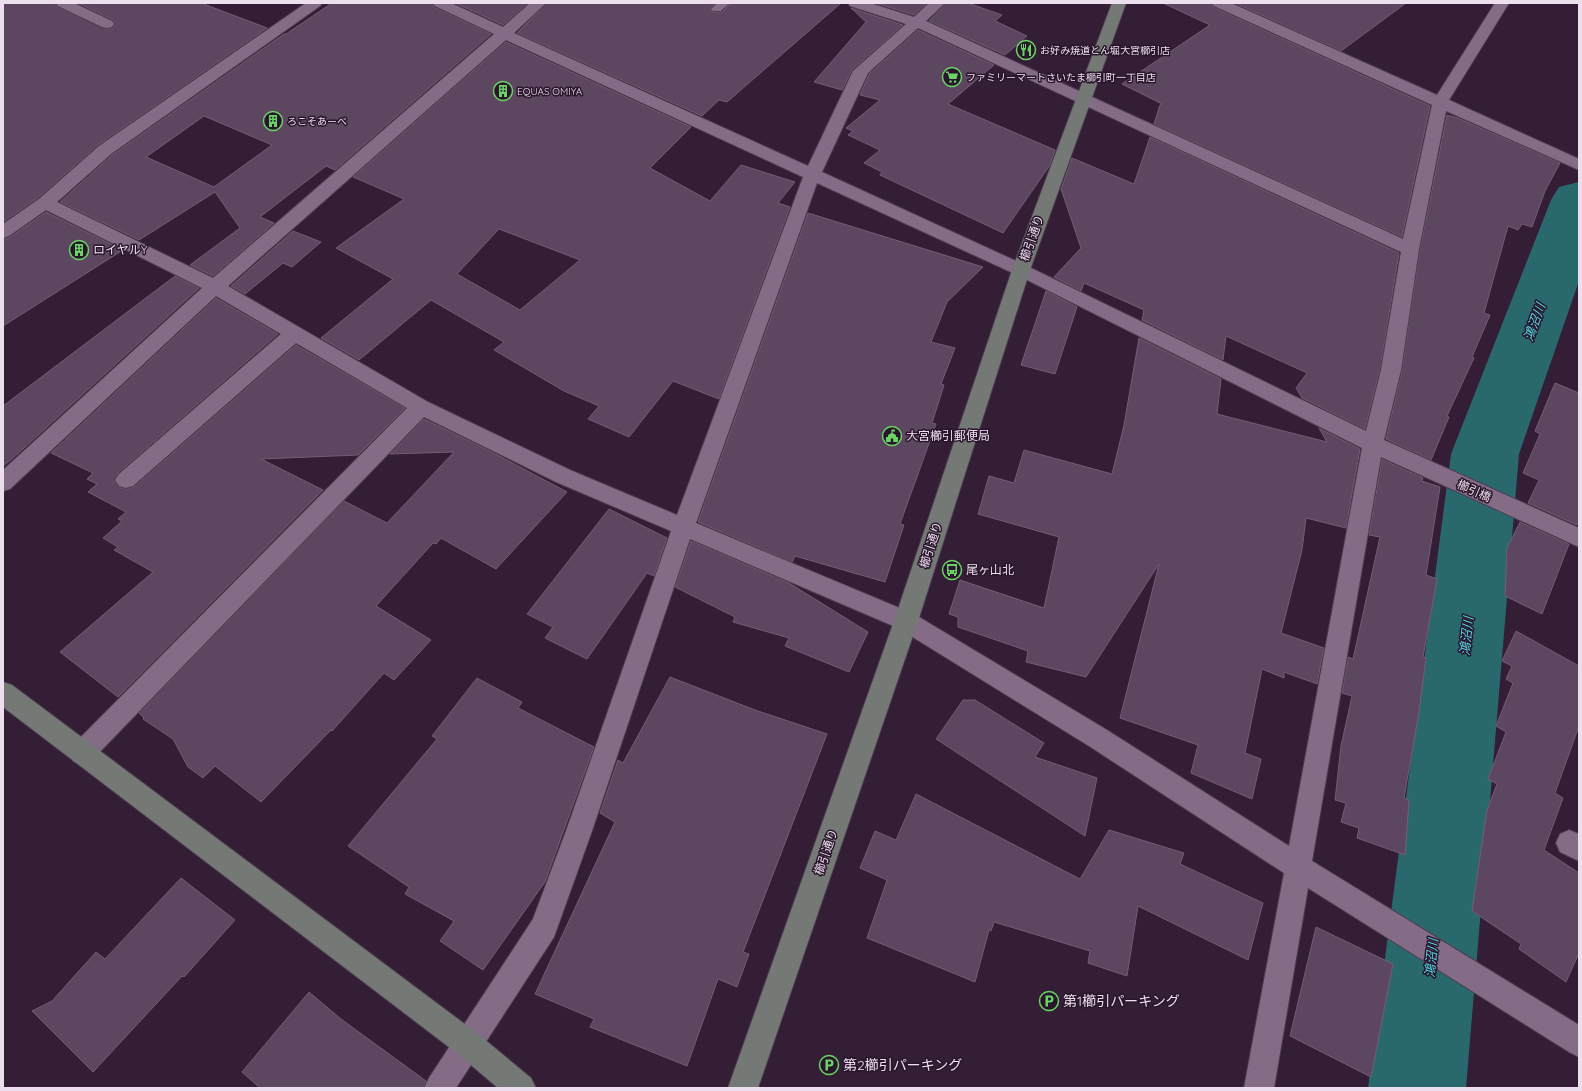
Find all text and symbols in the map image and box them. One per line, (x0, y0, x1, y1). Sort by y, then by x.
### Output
restaurant icon: お好み焼道とん堀大宮櫛引店 (1015, 39, 1037, 61)
place label: お好み焼道とん堀大宮櫛引店 (1040, 44, 1170, 57)
supermarket icon: ファミリーマートさいたま櫛引町一丁目店 (941, 66, 963, 88)
place label: ファミリーマートさいたま櫛引町一丁目店 (966, 71, 1156, 84)
building icon: EQUAS OMIYA (492, 80, 514, 102)
place label: EQUAS OMIYA (517, 85, 583, 98)
building icon: ろこそあーべ (262, 110, 284, 132)
place label: ろこそあーべ (287, 115, 347, 128)
street label: 櫛引通り (1016, 213, 1047, 263)
building icon: ロイヤルY (68, 239, 90, 261)
place label: ロイヤルY (93, 242, 148, 257)
water label: 鴻沼川 (1520, 299, 1549, 343)
public building icon: 大宮櫛引郵便局 (881, 425, 903, 447)
place label: 大宮櫛引郵便局 (906, 428, 990, 443)
street label: 櫛引橋 (1455, 476, 1494, 505)
street label: 櫛引通り (916, 520, 945, 570)
bus stop icon: 尾ヶ山北 (941, 559, 963, 581)
place label: 尾ヶ山北 (966, 562, 1014, 577)
water label: 鴻沼川 (1456, 614, 1476, 656)
street label: 櫛引通り (811, 827, 840, 877)
water label: 鴻沼川 (1421, 936, 1441, 978)
parking icon: 第1櫛引パーキング (1038, 990, 1060, 1012)
place label: 第1櫛引パーキング (1063, 992, 1180, 1010)
parking icon: 第2櫛引パーキング (818, 1054, 840, 1076)
place label: 第2櫛引パーキング (843, 1056, 962, 1074)

